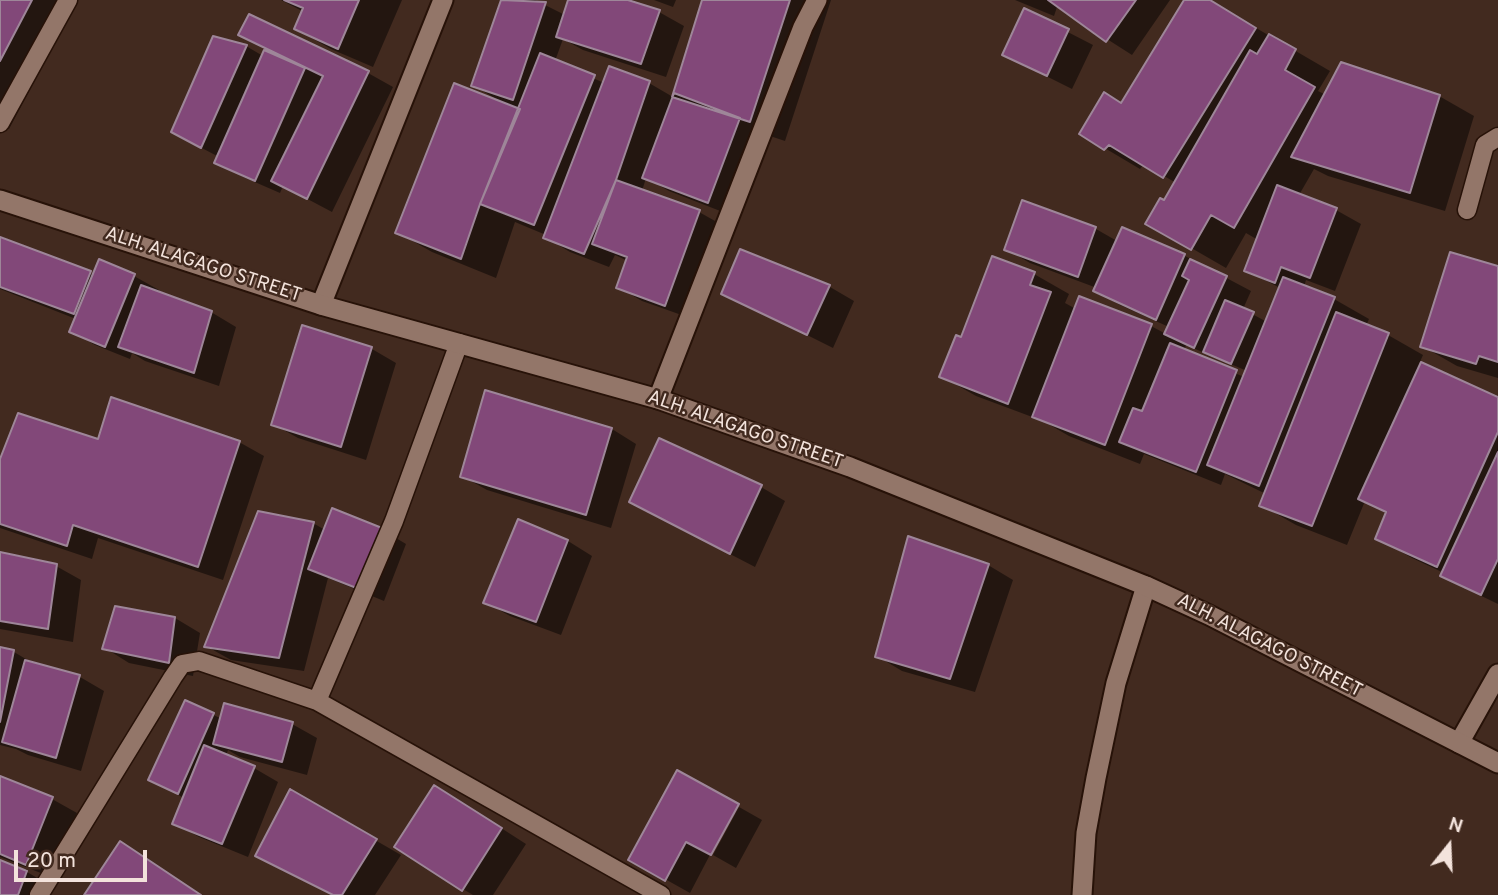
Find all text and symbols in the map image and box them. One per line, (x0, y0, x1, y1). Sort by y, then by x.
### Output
street label: ALH. ALAGAGO STREET (102, 223, 304, 309)
street label: ALH. ALAGAGO STREET (644, 387, 846, 475)
street label: ALH. ALAGAGO STREET (1172, 590, 1366, 704)
north arrow (1414, 811, 1484, 881)
text: N (1445, 813, 1466, 840)
scale bar (18, 836, 150, 880)
text: 20 m (27, 848, 76, 875)

